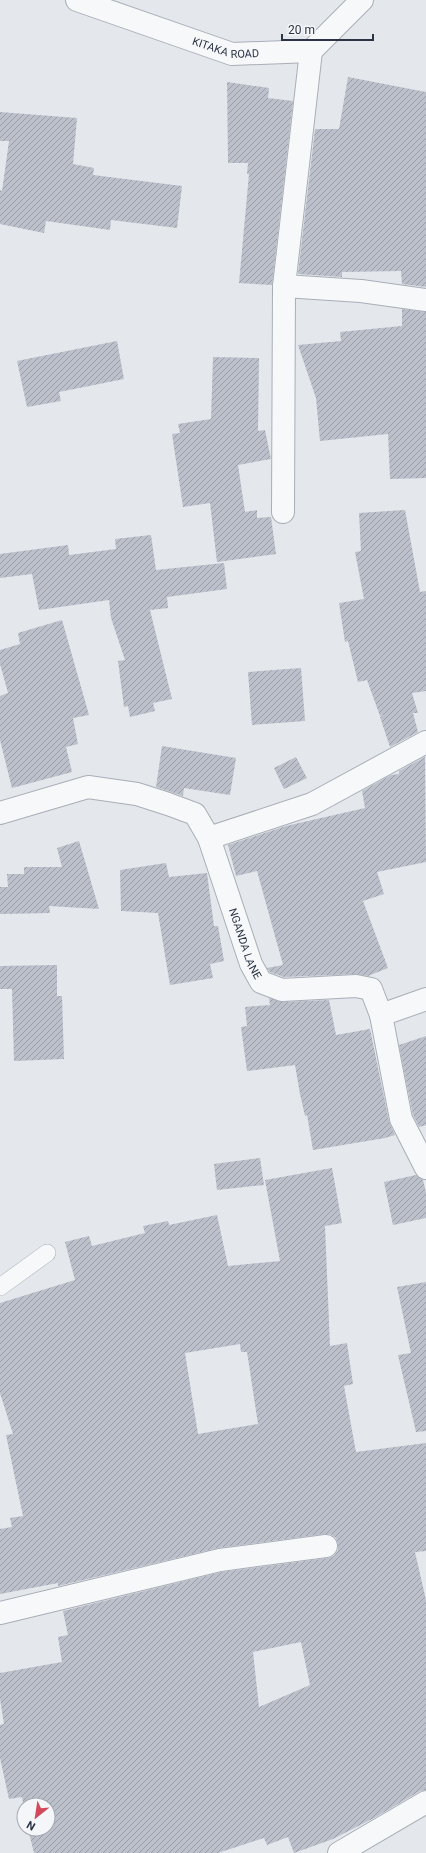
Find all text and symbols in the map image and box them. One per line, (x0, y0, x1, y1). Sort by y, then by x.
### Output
scale bar (282, 16, 373, 42)
text: 20 m (288, 23, 315, 37)
street label: KITAKA ROAD (191, 35, 259, 61)
street label: NGANDA LANE (226, 906, 264, 982)
north arrow (16, 1797, 56, 1837)
text: N (24, 1818, 38, 1833)

